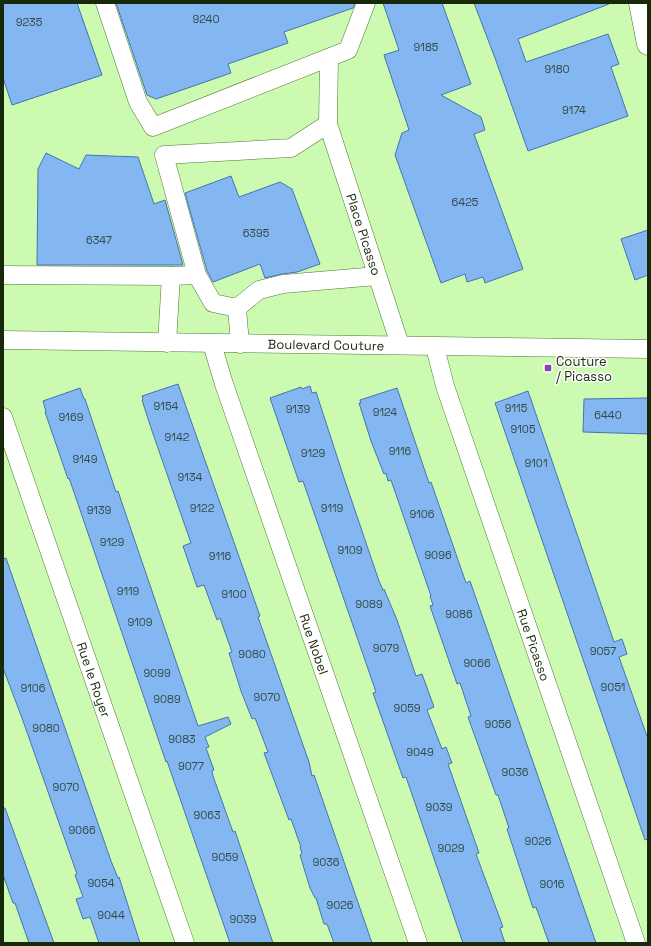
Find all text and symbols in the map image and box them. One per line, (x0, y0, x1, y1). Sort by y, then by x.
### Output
house number: 9240 (193, 12, 219, 26)
house number: 9235 (16, 15, 43, 29)
house number: 9185 (414, 40, 439, 54)
house number: 9180 (544, 62, 570, 76)
house number: 9174 (562, 103, 586, 117)
street label: Place Picasso (343, 191, 385, 277)
house number: 6425 (452, 195, 479, 209)
house number: 6395 (243, 226, 270, 240)
house number: 6347 (86, 233, 112, 247)
street label: Boulevard Couture (268, 335, 384, 354)
place label: Couture / Picasso (556, 353, 612, 385)
marker: Couture / Picasso (543, 363, 553, 373)
house number: 9154 (154, 399, 179, 413)
house number: 9115 (505, 401, 528, 415)
house number: 9139 (286, 402, 311, 416)
house number: 9124 (373, 405, 397, 419)
house number: 6440 (594, 408, 622, 422)
house number: 9169 (59, 410, 84, 424)
house number: 9105 (511, 422, 536, 436)
house number: 9142 (165, 430, 190, 444)
house number: 9116 (389, 444, 412, 458)
house number: 9129 (301, 446, 326, 460)
house number: 9149 (73, 452, 98, 466)
house number: 9101 (525, 456, 547, 470)
house number: 9134 (178, 470, 203, 484)
house number: 9122 (190, 501, 215, 515)
house number: 9119 (321, 501, 344, 515)
house number: 9139 (87, 503, 112, 517)
house number: 9106 (409, 507, 435, 521)
house number: 9129 (100, 535, 125, 549)
house number: 9109 (337, 543, 363, 557)
house number: 9096 (424, 548, 452, 562)
house number: 9116 (209, 549, 232, 563)
house number: 9119 (117, 584, 140, 598)
house number: 9100 (221, 587, 247, 601)
house number: 9089 (355, 597, 383, 611)
house number: 9086 (445, 607, 473, 621)
street label: Rue Picasso (514, 607, 554, 683)
street label: Rue Nobel (296, 611, 333, 677)
house number: 9109 (127, 615, 153, 629)
street label: Rue le Royer (73, 640, 115, 720)
house number: 9079 (373, 641, 400, 655)
house number: 9057 (590, 644, 616, 658)
house number: 9080 (238, 647, 266, 661)
house number: 9066 (463, 656, 491, 670)
house number: 9099 (143, 666, 171, 680)
house number: 9051 (601, 680, 625, 694)
house number: 9106 (20, 681, 46, 695)
house number: 9070 (254, 690, 280, 704)
house number: 9089 (153, 692, 181, 706)
house number: 9059 (393, 701, 421, 715)
house number: 9056 (484, 717, 512, 731)
house number: 9080 (32, 721, 60, 735)
house number: 9083 (168, 732, 196, 746)
house number: 9049 (406, 745, 434, 759)
house number: 9077 (178, 759, 204, 773)
house number: 9036 (501, 765, 529, 779)
house number: 9070 (53, 780, 79, 794)
house number: 9039 (425, 800, 453, 814)
house number: 9063 (193, 808, 221, 822)
house number: 9066 (68, 823, 96, 837)
house number: 9026 (524, 834, 552, 848)
house number: 9029 (437, 841, 465, 855)
house number: 9059 (211, 850, 239, 864)
house number: 9036 (312, 855, 340, 869)
house number: 9054 (87, 876, 115, 890)
house number: 9016 (539, 877, 565, 891)
house number: 9026 (326, 898, 354, 912)
house number: 9044 (97, 908, 125, 922)
house number: 9039 (229, 912, 257, 926)

